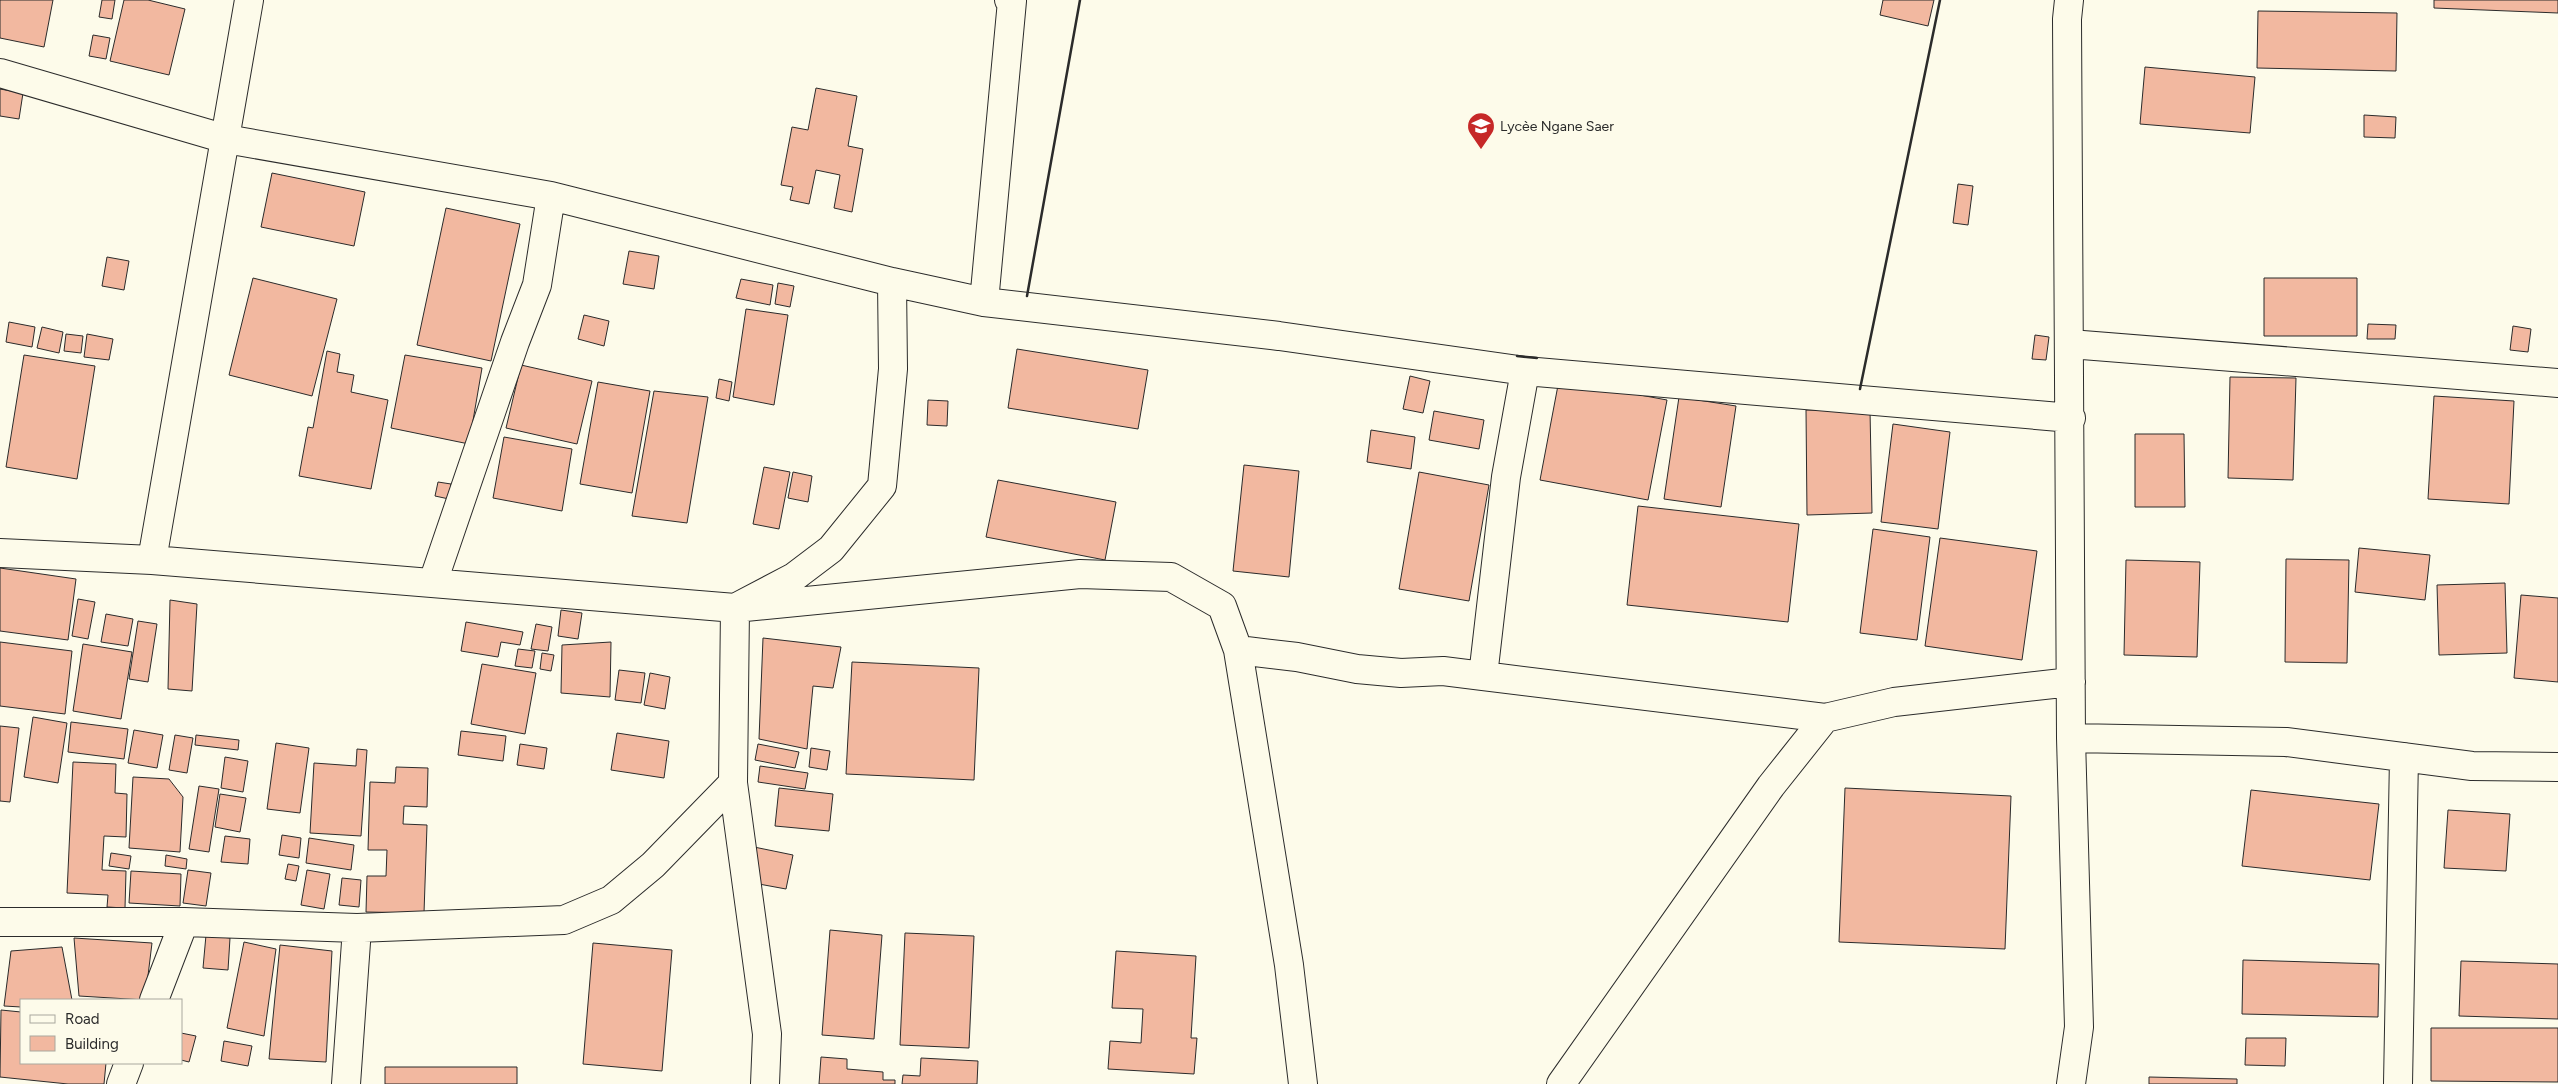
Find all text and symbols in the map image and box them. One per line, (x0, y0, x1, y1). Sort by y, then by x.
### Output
school or university icon: Lycèe Ngane Saer (1466, 111, 1496, 150)
place label: Lycèe Ngane Saer (1500, 118, 1614, 135)
legend (20, 999, 182, 1064)
text: Road (65, 1010, 100, 1028)
text: Building (65, 1035, 119, 1053)

